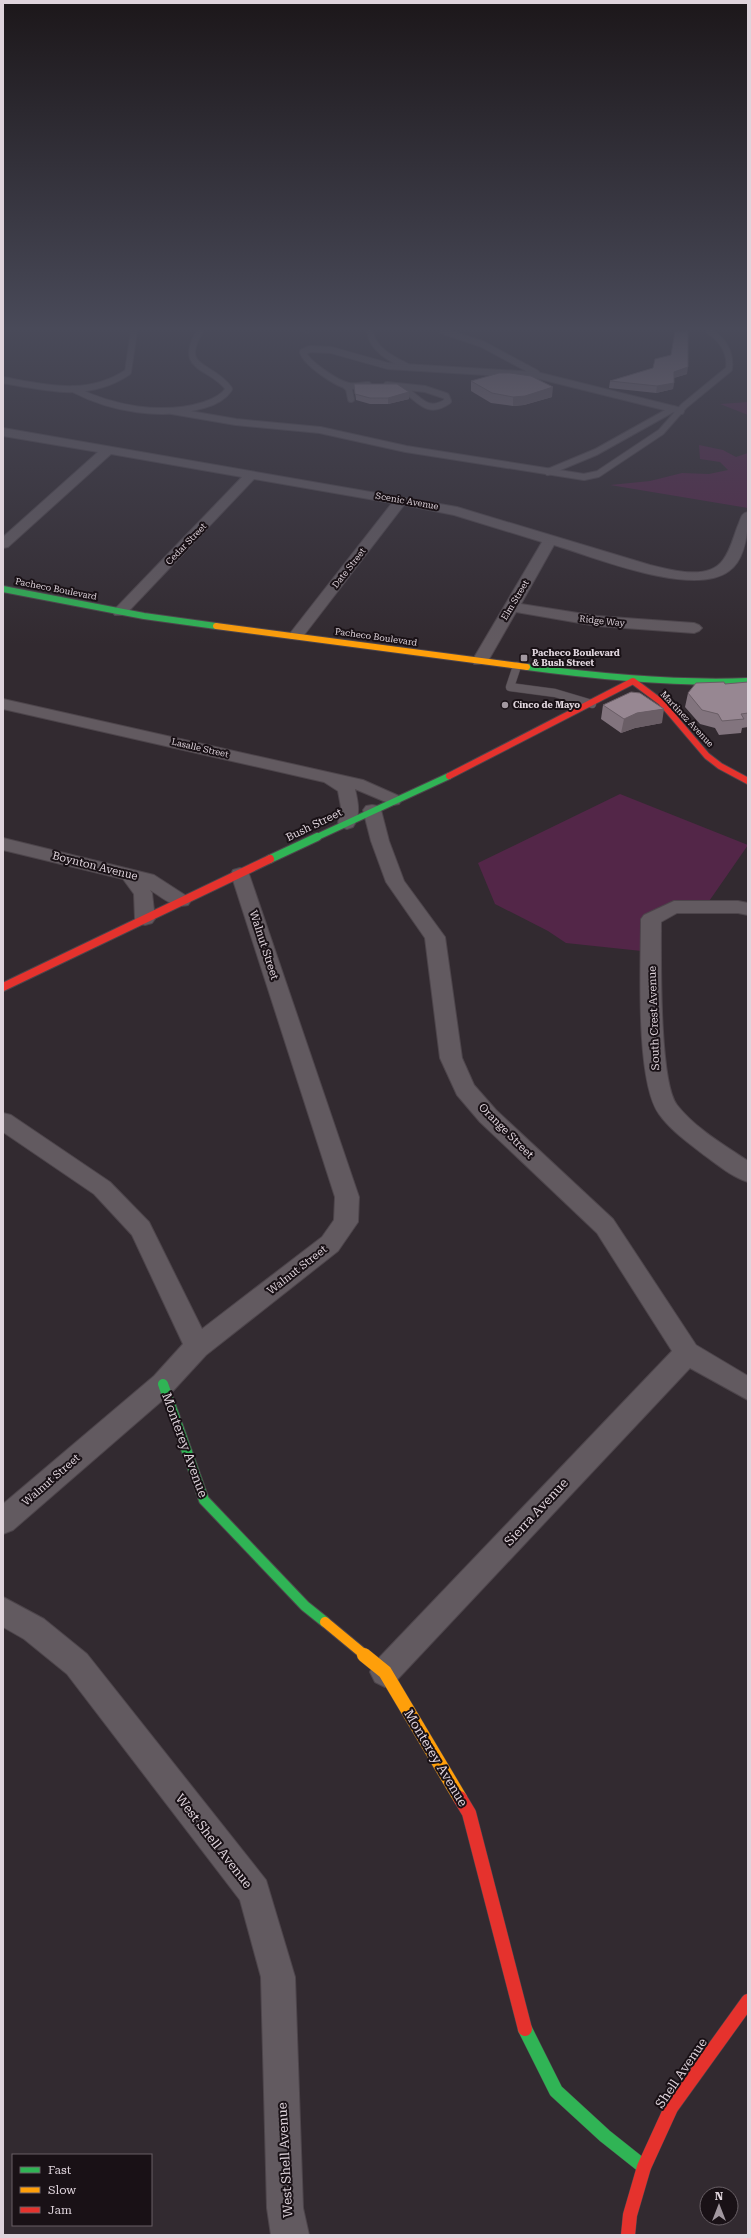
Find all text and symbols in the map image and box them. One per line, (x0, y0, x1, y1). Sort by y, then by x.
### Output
street label: Scenic Avenue (375, 491, 439, 511)
street label: Cedar Street (164, 521, 209, 567)
street label: Date Street (330, 545, 368, 590)
street label: Pacheco Boulevard (14, 576, 98, 602)
street label: Elm Street (499, 578, 531, 622)
street label: Ridge Way (579, 614, 626, 628)
street label: Pacheco Boulevard (334, 626, 418, 648)
place label: Pacheco Boulevard & Bush Street (532, 648, 620, 668)
marker: Pacheco Boulevard & Bush Street (519, 653, 529, 663)
street label: Martinez Avenue (658, 689, 716, 749)
marker: Cinco de Mayo (500, 700, 510, 710)
place label: Cinco de Mayo (513, 700, 580, 710)
street label: Lasalle Street (170, 737, 230, 760)
street label: Bush Street (284, 806, 344, 844)
street label: Boynton Avenue (51, 849, 139, 883)
street label: Walnut Street (247, 909, 281, 981)
street label: South Crest Avenue (646, 966, 662, 1070)
street label: Orange Street (476, 1101, 536, 1161)
street label: Walnut Street (264, 1243, 330, 1297)
street label: Monterey Avenue (159, 1391, 211, 1499)
street label: Walnut Street (19, 1451, 83, 1509)
street label: Sierra Avenue (501, 1475, 571, 1549)
street label: Monterey Avenue (401, 1707, 471, 1809)
street label: West Shell Avenue (173, 1791, 255, 1891)
street label: Shell Avenue (652, 2035, 710, 2111)
street label: West Shell Avenue (274, 2102, 296, 2218)
legend (12, 2154, 152, 2226)
text: Fast (48, 2163, 72, 2177)
text: Slow (48, 2183, 76, 2197)
north arrow (699, 2186, 739, 2226)
text: N (715, 2190, 724, 2203)
text: Jam (48, 2203, 72, 2217)

